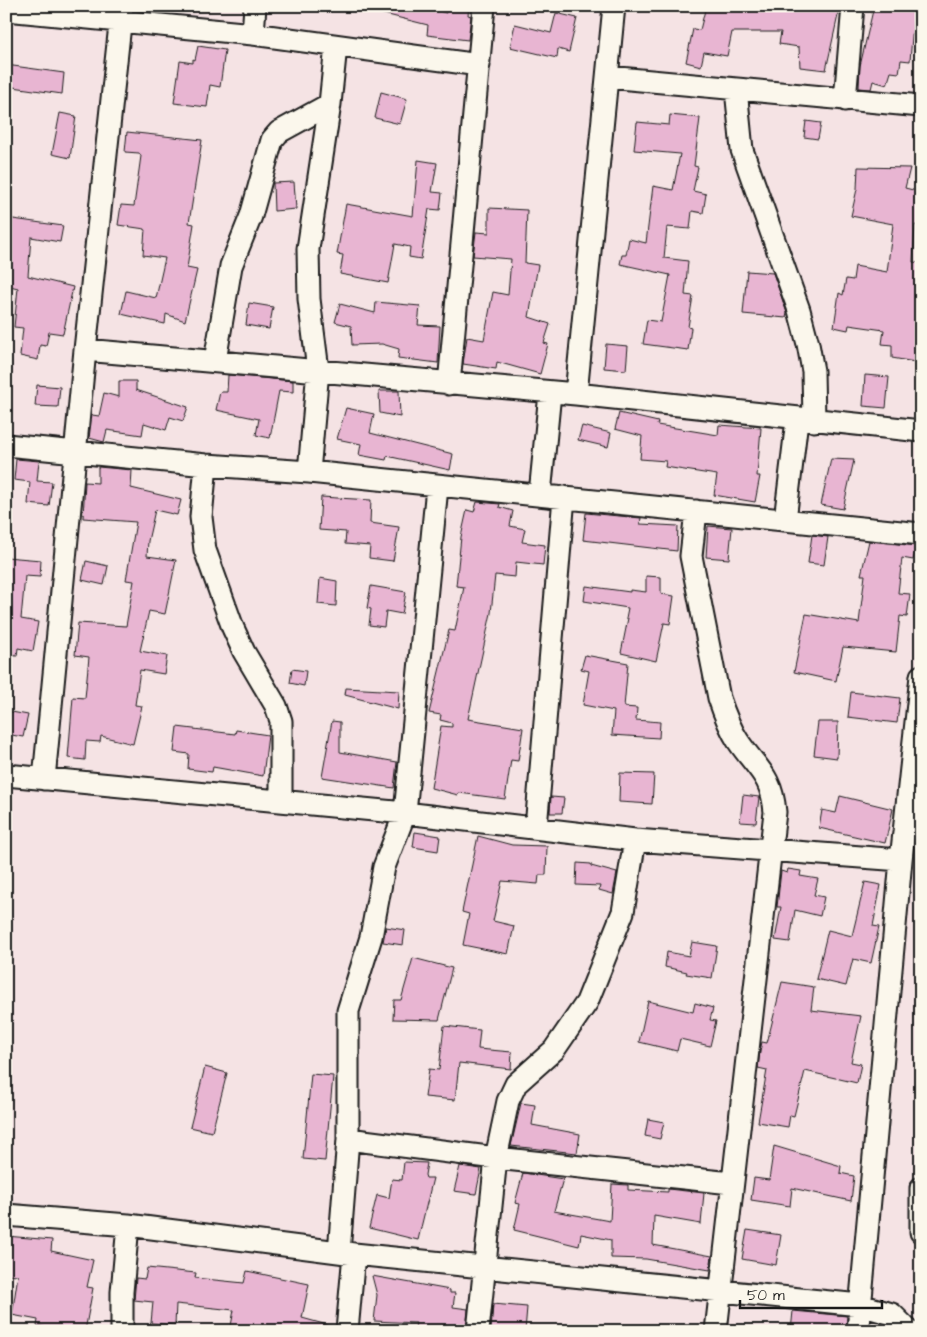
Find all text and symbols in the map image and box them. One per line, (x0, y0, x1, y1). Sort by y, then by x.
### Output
scale bar (740, 1277, 882, 1309)
text: 50 m (747, 1285, 785, 1306)

